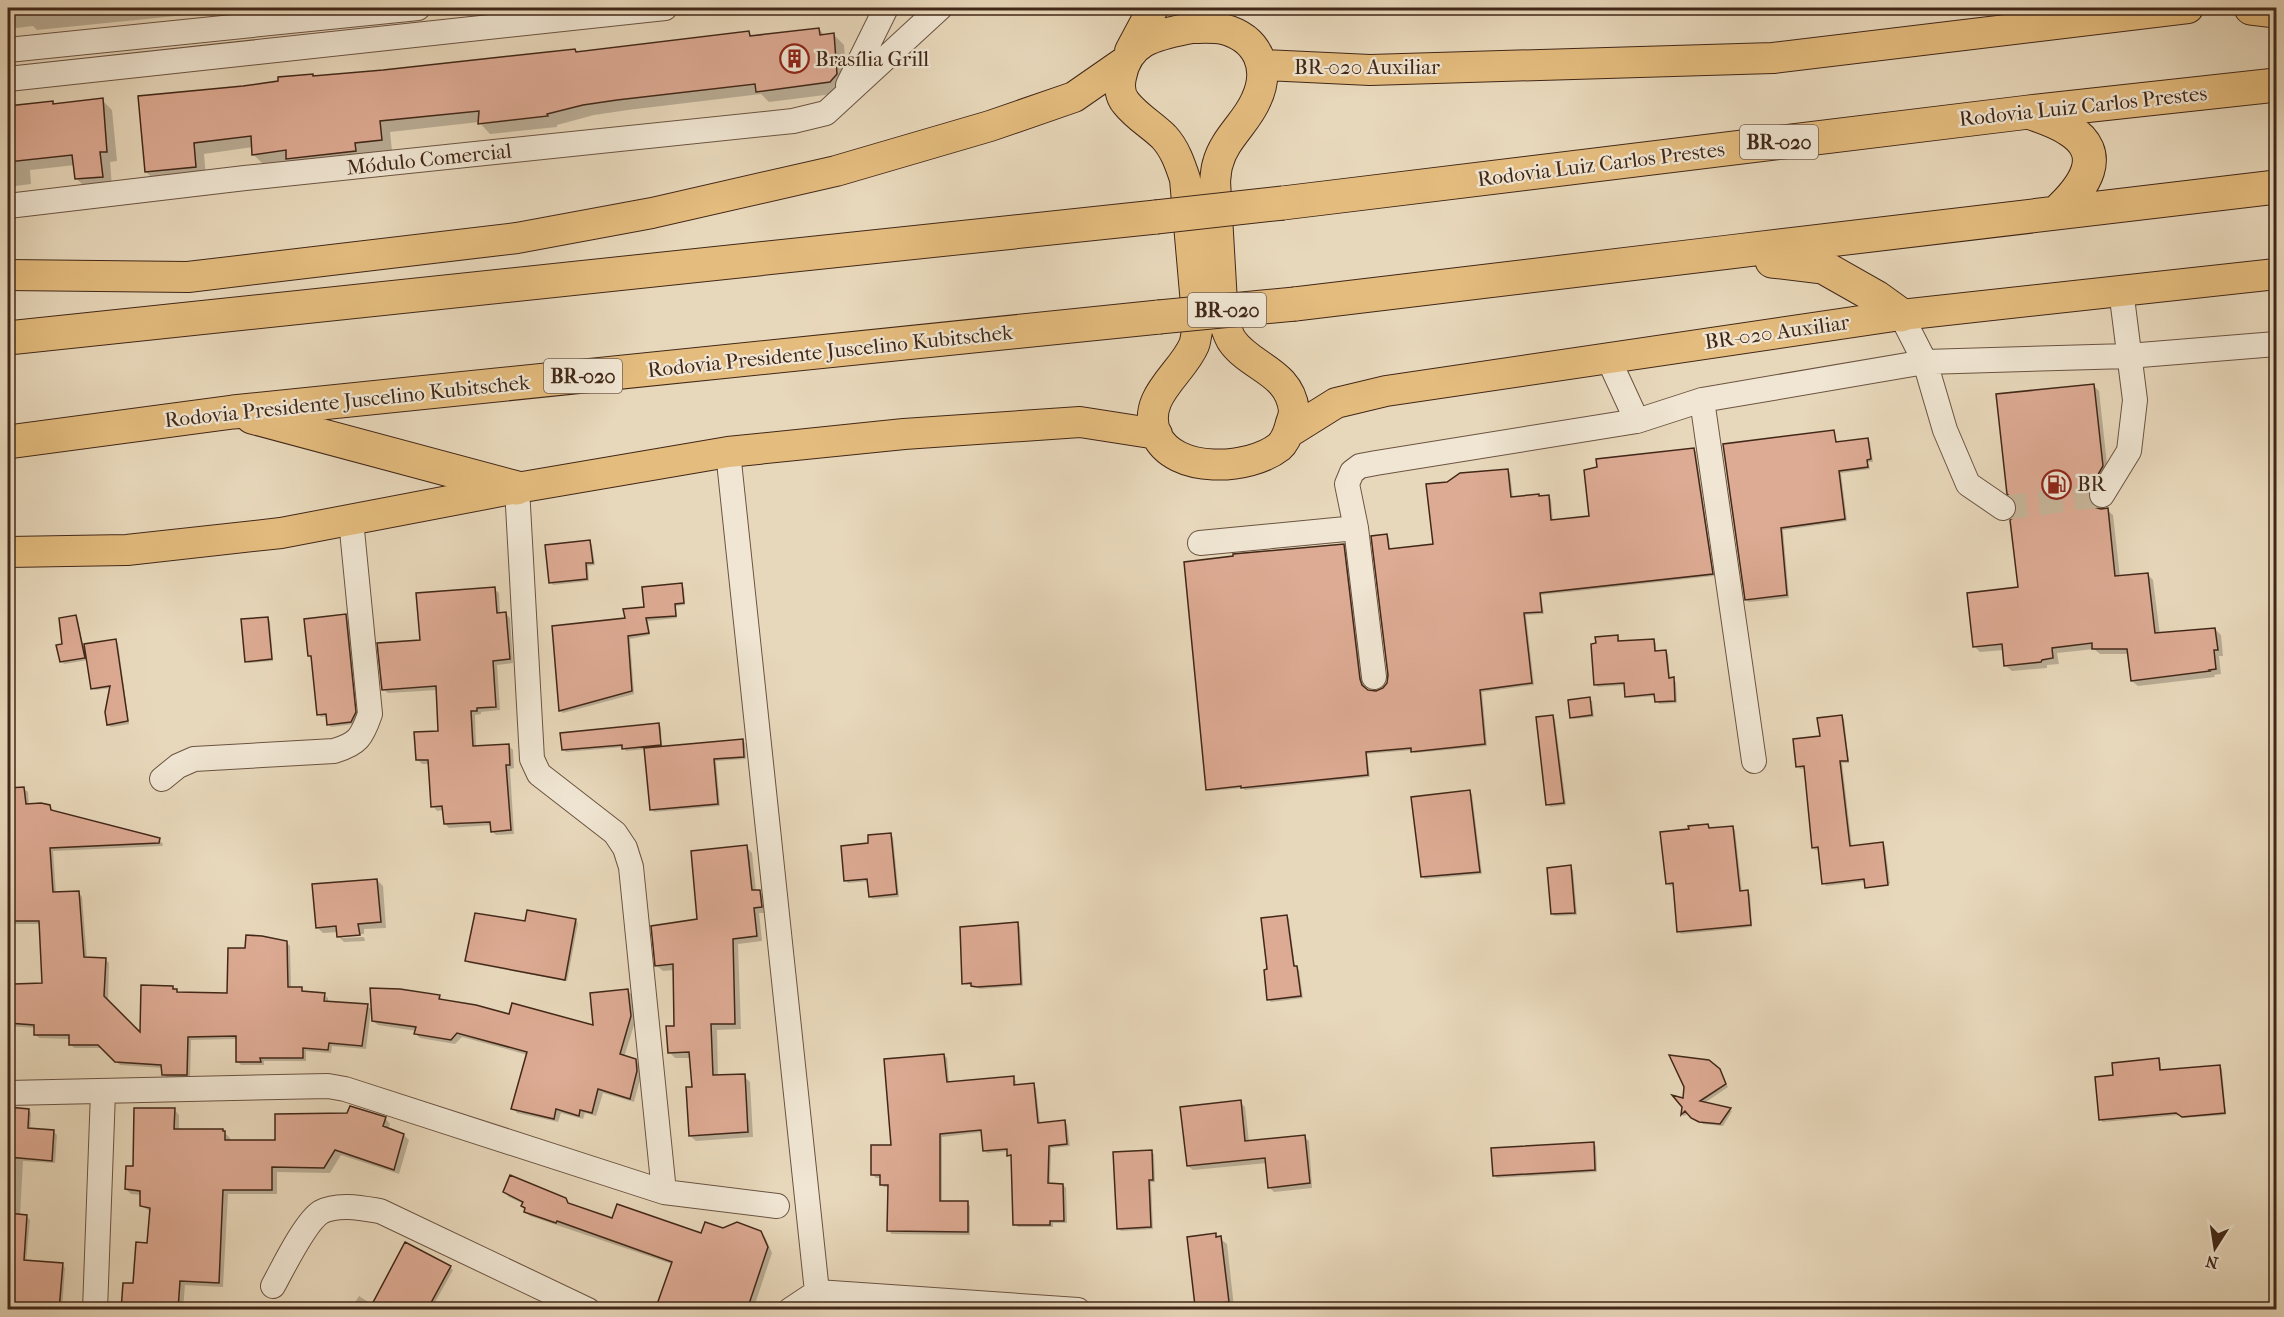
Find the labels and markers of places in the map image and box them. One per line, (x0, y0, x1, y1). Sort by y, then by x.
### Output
building icon: Brasília Grill (778, 43, 810, 75)
place label: Brasília Grill (815, 47, 929, 71)
fuel station icon: BR (2040, 468, 2072, 500)
place label: BR (2077, 472, 2107, 496)

